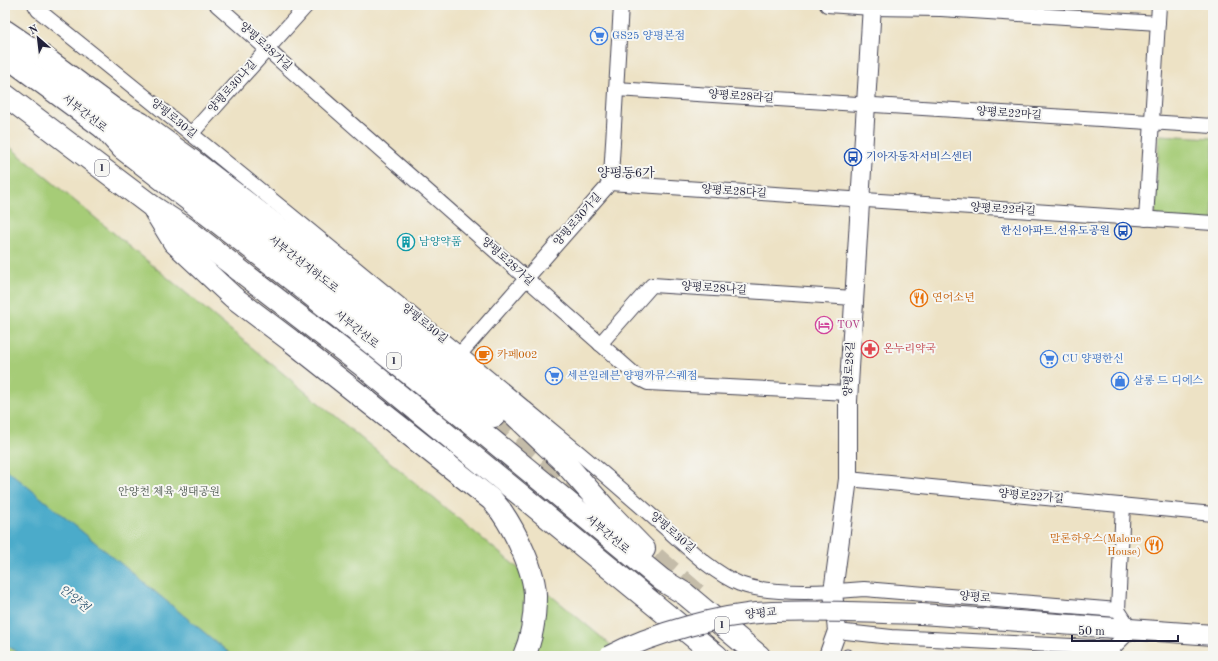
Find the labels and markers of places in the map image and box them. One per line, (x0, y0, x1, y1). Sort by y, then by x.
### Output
supermarket icon: GS25 양평본점 (589, 26, 609, 46)
place label: GS25 양평본점 (612, 29, 685, 42)
bus stop icon: 기아자동차서비스센터 (843, 147, 863, 167)
place label: 기아자동차서비스센터 (866, 150, 972, 163)
bus stop icon: 한신아파트.선유도공원 (1113, 221, 1133, 241)
place label: 한신아파트.선유도공원 (1001, 225, 1110, 237)
building icon: 남양약품 (396, 232, 416, 252)
place label: 남양약품 (419, 236, 462, 248)
restaurant icon: 연어소년 (909, 288, 929, 308)
place label: 연어소년 (932, 292, 975, 304)
hotel icon: TOV (814, 315, 834, 335)
place label: TOV (837, 320, 861, 331)
pharmacy icon: 온누리약국 (860, 339, 880, 359)
place label: 온누리약국 (883, 343, 937, 355)
cafe icon: 카페002 (474, 345, 494, 365)
place label: 카페002 (497, 349, 537, 361)
supermarket icon: CU 양평한신 (1039, 349, 1059, 369)
place label: CU 양평한신 (1062, 353, 1124, 365)
supermarket icon: 세븐일레븐 양평까뮤스퀘점 (544, 366, 564, 386)
place label: 세븐일레븐 양평까뮤스퀘점 (567, 369, 698, 382)
shop icon: 살롱 드 디에스 (1110, 371, 1130, 391)
place label: 살롱 드 디에스 (1133, 375, 1203, 387)
place label: 말론하우스(Malone House) (1050, 533, 1141, 558)
restaurant icon: 말론하우스(Malone House) (1144, 535, 1164, 555)

